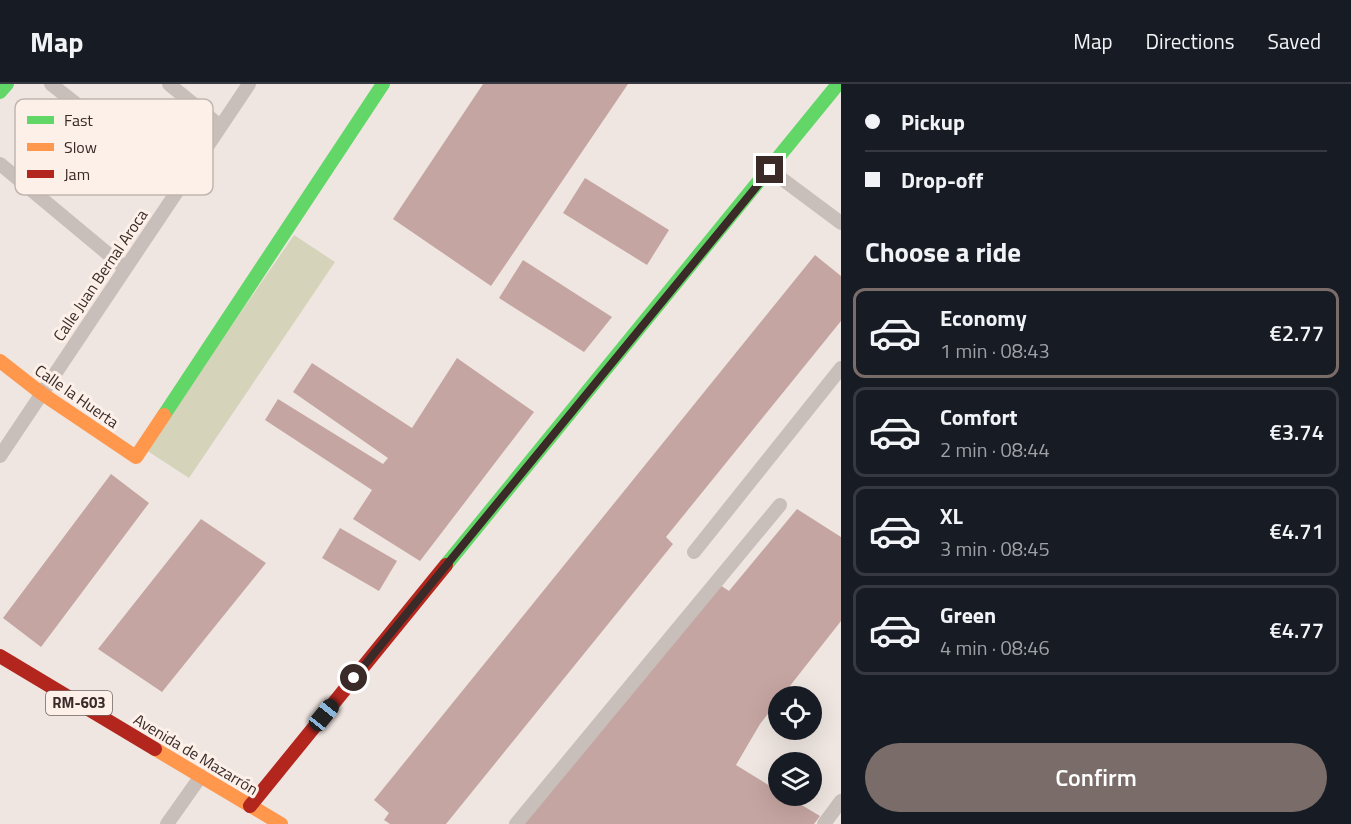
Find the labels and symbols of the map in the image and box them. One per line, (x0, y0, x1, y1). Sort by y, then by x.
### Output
legend (15, 99, 213, 195)
text: Fast (64, 108, 93, 132)
text: Slow (64, 135, 97, 159)
route end (756, 156, 783, 183)
text: Jam (64, 162, 90, 186)
street label: Calle Juan Bernal Aroca (47, 204, 153, 346)
street label: Calle la Huerta (30, 358, 124, 434)
route start (340, 664, 367, 691)
road number: RM-603 (46, 691, 112, 715)
car (306, 695, 342, 735)
street label: Avenida de Mazarrón (129, 707, 263, 801)

